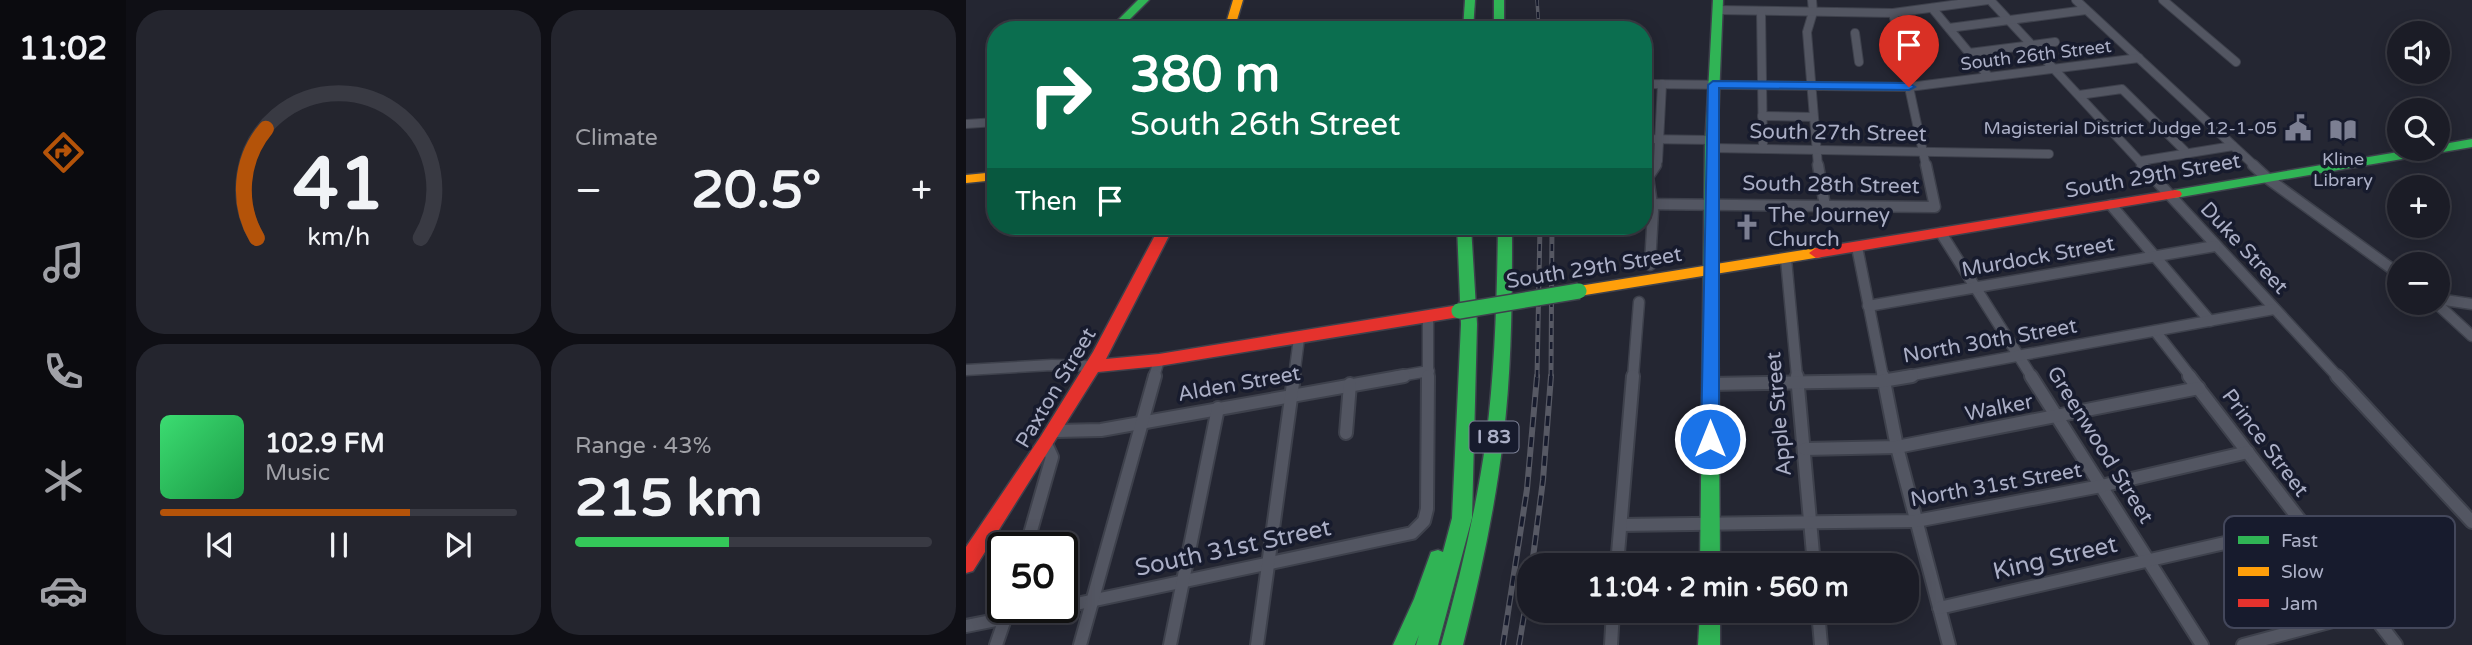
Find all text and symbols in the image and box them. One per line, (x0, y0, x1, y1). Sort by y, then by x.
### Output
pin (1879, 15, 1939, 87)
map controls (2387, 21, 2450, 315)
button: sound (2387, 21, 2450, 84)
icon: arrive (1890, 26, 1928, 64)
text: 11:02 (19, 30, 107, 68)
street label: South 26th Street (1959, 35, 2113, 75)
text: 380 m (1130, 46, 1280, 105)
icon: right (1015, 49, 1106, 140)
button: search (2387, 98, 2450, 161)
text: South 26th Street (1130, 106, 1400, 144)
public building icon: Magisterial District Judge 12-1-05 (2283, 113, 2313, 143)
library icon: Kline Library (2328, 115, 2358, 145)
place label: Magisterial District Judge 12-1-05 (1984, 117, 2277, 139)
street label: South 27th Street (1749, 119, 1927, 147)
text: Climate (575, 124, 658, 152)
icon: directions (39, 128, 88, 177)
text: 41 (293, 141, 384, 229)
street label: South 29th Street (2063, 148, 2243, 204)
place label: Kline Library (2313, 148, 2373, 191)
text: 20.5° (691, 159, 821, 222)
text: − (575, 168, 602, 214)
text: + (911, 168, 932, 214)
street label: South 28th Street (1742, 171, 1920, 199)
button: + (2387, 175, 2450, 238)
icon: arrive (1091, 182, 1129, 220)
text: Then (1015, 186, 1077, 217)
street label: Duke Street (2195, 197, 2293, 299)
place label: The Journey Church (1768, 203, 1890, 252)
church icon: The Journey Church (1732, 212, 1762, 242)
text: km/h (307, 222, 370, 252)
street label: Murdock Street (1960, 231, 2116, 283)
icon: music (39, 238, 88, 287)
street label: South 29th Street (1504, 242, 1684, 294)
button: − (2387, 252, 2450, 315)
street label: North 30th Street (1901, 313, 2079, 369)
street label: Paxton Street (1010, 323, 1102, 453)
icon: phone (39, 347, 88, 396)
street label: Apple Street (1761, 351, 1797, 477)
street label: Alden Street (1176, 361, 1302, 407)
street label: Greenwood Street (2042, 362, 2158, 528)
street label: Prince Street (2216, 384, 2314, 502)
street label: Walker (1963, 389, 2035, 427)
position arrow (1673, 402, 1747, 476)
road number: I 83 (1470, 422, 1518, 452)
text: 102.9 FM (265, 428, 385, 459)
text: Range · 43% (575, 432, 711, 460)
icon: climate (39, 456, 88, 505)
street label: North 31st Street (1908, 458, 2084, 512)
text: Music (265, 459, 330, 487)
text: 215 km (575, 467, 763, 530)
street label: South 31st Street (1132, 513, 1334, 583)
legend (2224, 516, 2455, 628)
icon: previous (201, 526, 239, 564)
icon: pause (320, 526, 358, 564)
icon: next (439, 526, 477, 564)
street label: King Street (1990, 530, 2120, 586)
text: Fast (2281, 530, 2318, 552)
speed limit sign: 50 (987, 532, 1078, 623)
text: Slow (2281, 561, 2324, 583)
icon: car (39, 566, 88, 615)
text: 11:04 · 2 min · 560 m (1587, 572, 1849, 603)
text: Jam (2281, 593, 2318, 615)

